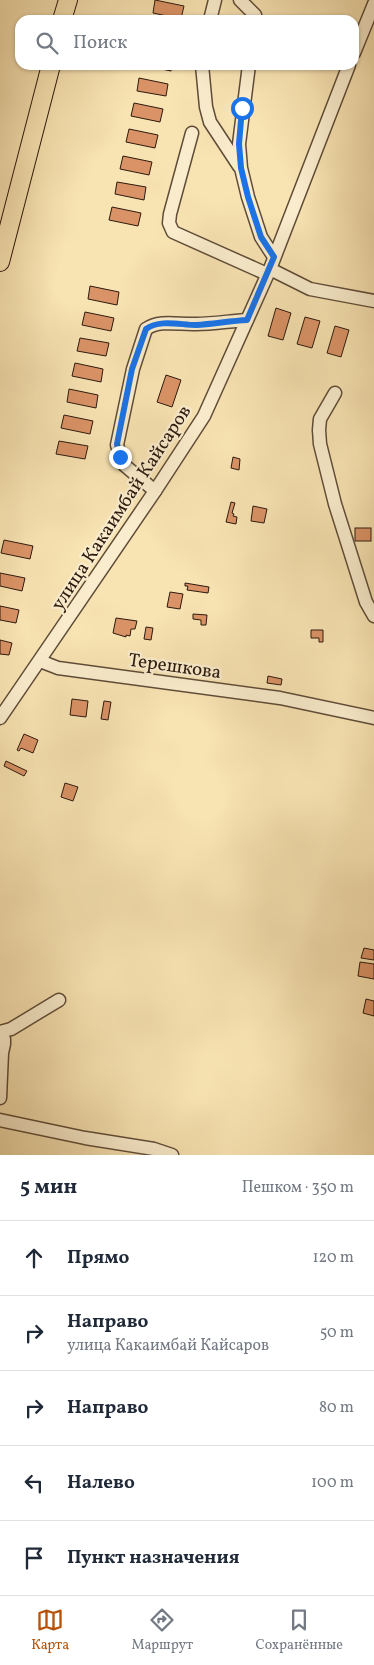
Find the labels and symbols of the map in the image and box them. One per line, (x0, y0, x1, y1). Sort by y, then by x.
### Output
route start (231, 97, 254, 120)
street label: улица Какаимбай Кайсаров (45, 400, 198, 616)
route end (109, 446, 132, 469)
street label: Терешкова (127, 648, 223, 686)

